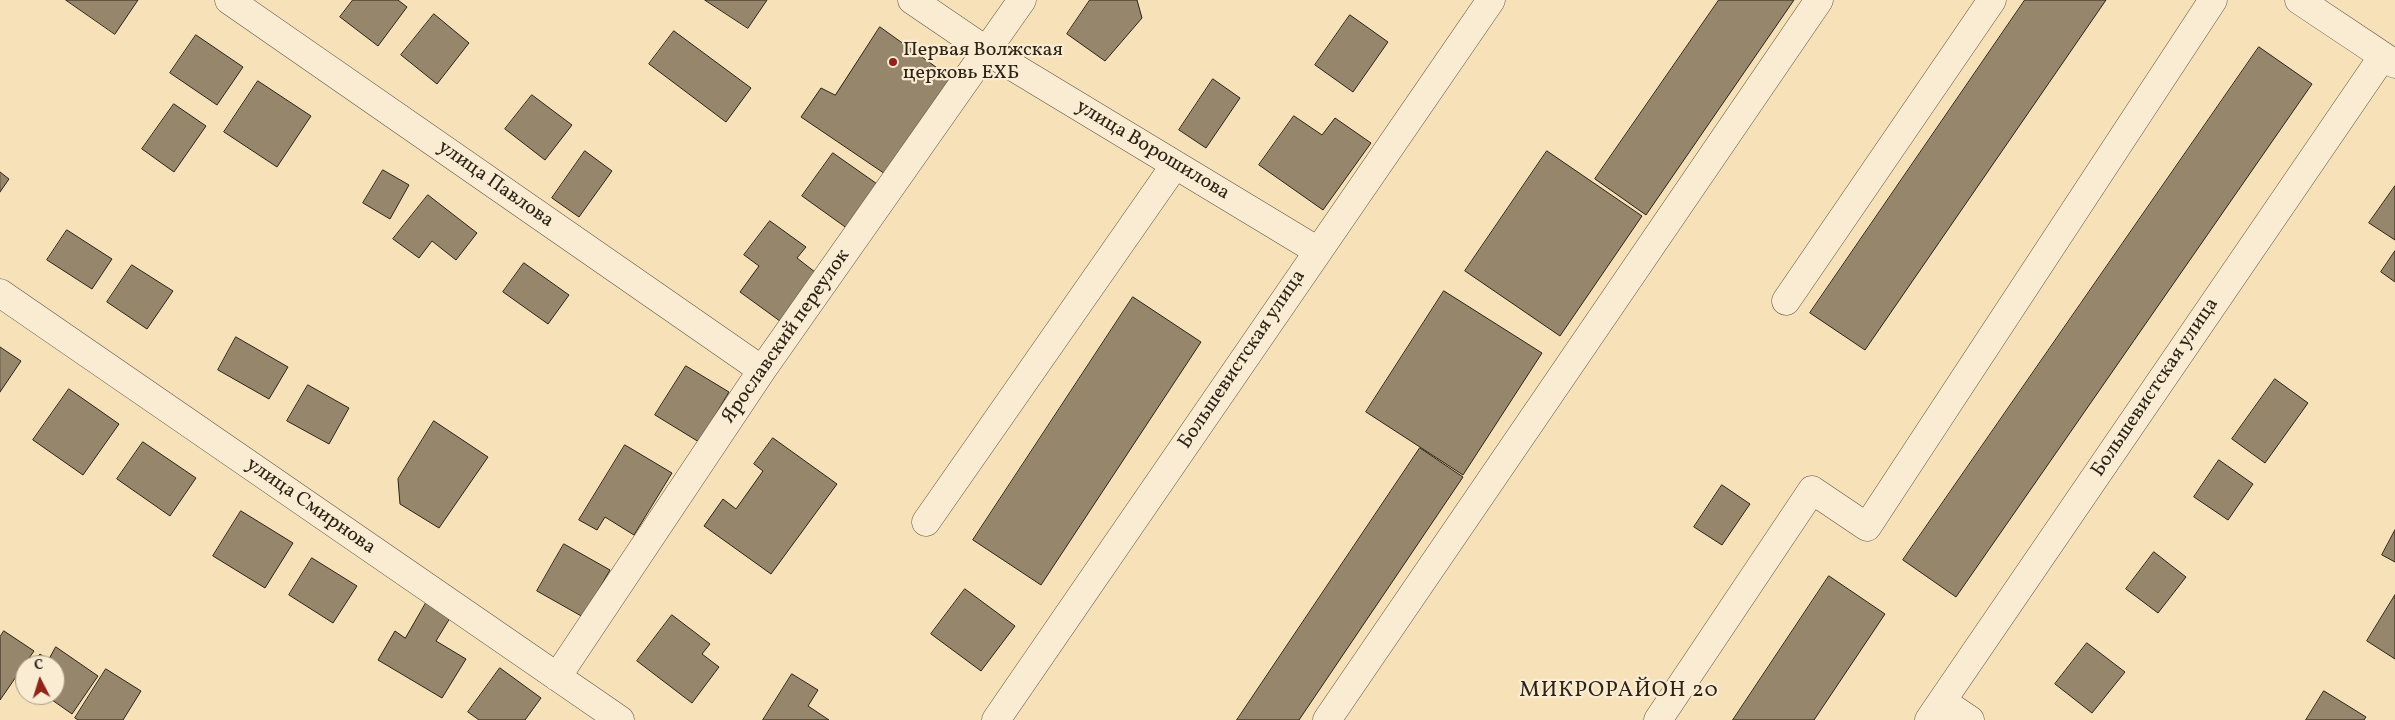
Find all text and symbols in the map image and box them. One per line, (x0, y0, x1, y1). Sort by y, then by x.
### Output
place label: Первая Волжская церковь ЕХБ (903, 39, 1063, 86)
marker: Первая Волжская церковь ЕХБ (887, 56, 899, 68)
street label: улица Ворошилова (1071, 96, 1233, 206)
street label: улица Павлова (432, 136, 558, 234)
street label: Ярославский переулок (718, 245, 856, 429)
street label: Большевистская улица (1174, 266, 1312, 454)
street label: Большевистская улица (2087, 294, 2225, 482)
street label: улица Смирнова (240, 453, 380, 561)
north arrow (15, 655, 65, 705)
text: С (33, 656, 44, 675)
district label: МИКРОРАЙОН 20 (1518, 679, 1720, 705)

